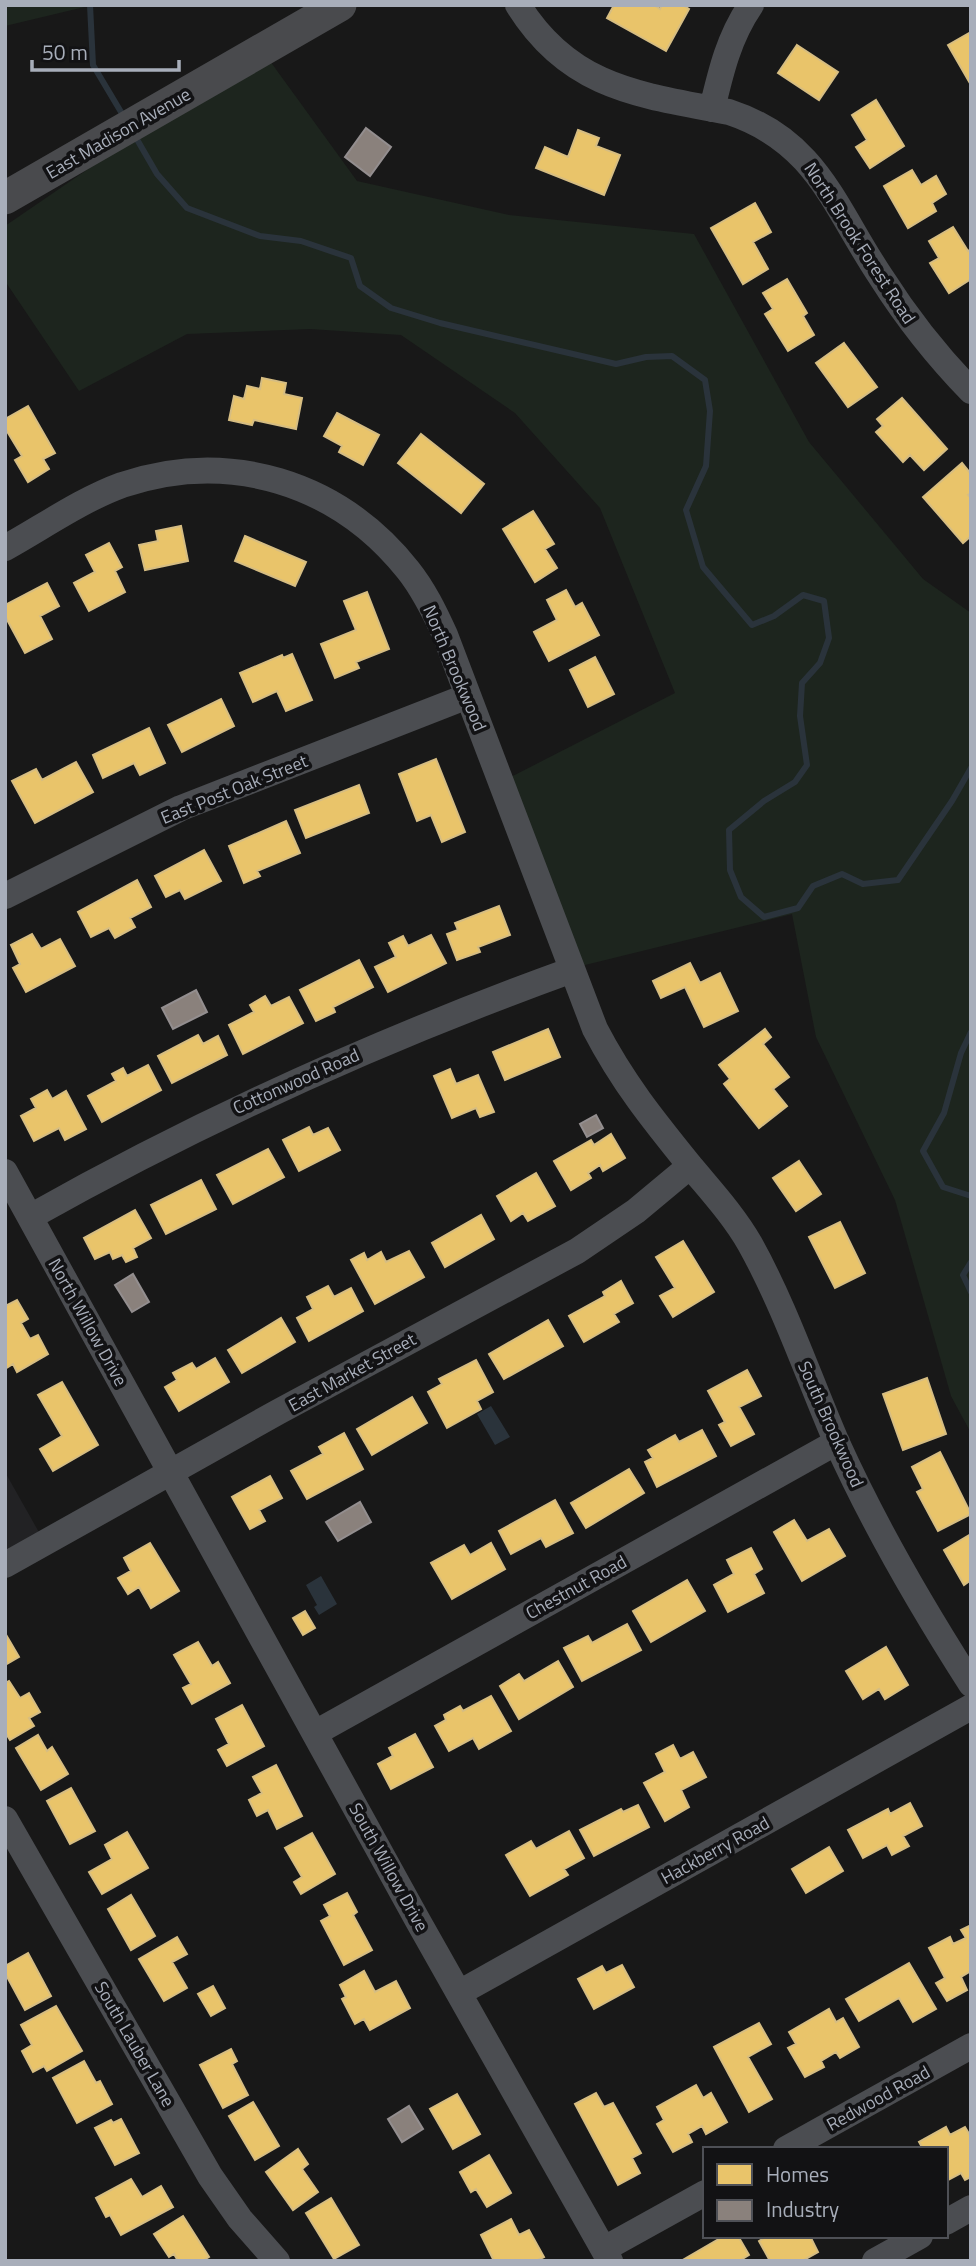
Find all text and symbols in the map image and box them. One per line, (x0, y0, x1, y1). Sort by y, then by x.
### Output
scale bar (32, 28, 178, 72)
text: 50 m (42, 36, 88, 68)
street label: East Madison Avenue (41, 81, 195, 185)
street label: North Brook Forest Road (798, 157, 922, 329)
street label: North Brookwood (416, 601, 494, 735)
street label: East Post Oak Street (156, 747, 312, 831)
street label: Cottonwood Road (228, 1041, 364, 1121)
street label: North Willow Drive (42, 1253, 134, 1391)
street label: East Market Street (283, 1325, 421, 1418)
street label: South Brookwood (791, 1357, 871, 1491)
street label: Chestnut Road (521, 1548, 631, 1626)
street label: South Willow Drive (342, 1798, 436, 1936)
street label: Hackberry Road (656, 1809, 774, 1891)
street label: South Lauber Lane (88, 1976, 182, 2112)
street label: Redwood Road (821, 2058, 935, 2138)
legend (703, 2147, 948, 2238)
text: Homes (766, 2158, 829, 2190)
text: Industry (766, 2193, 839, 2225)

